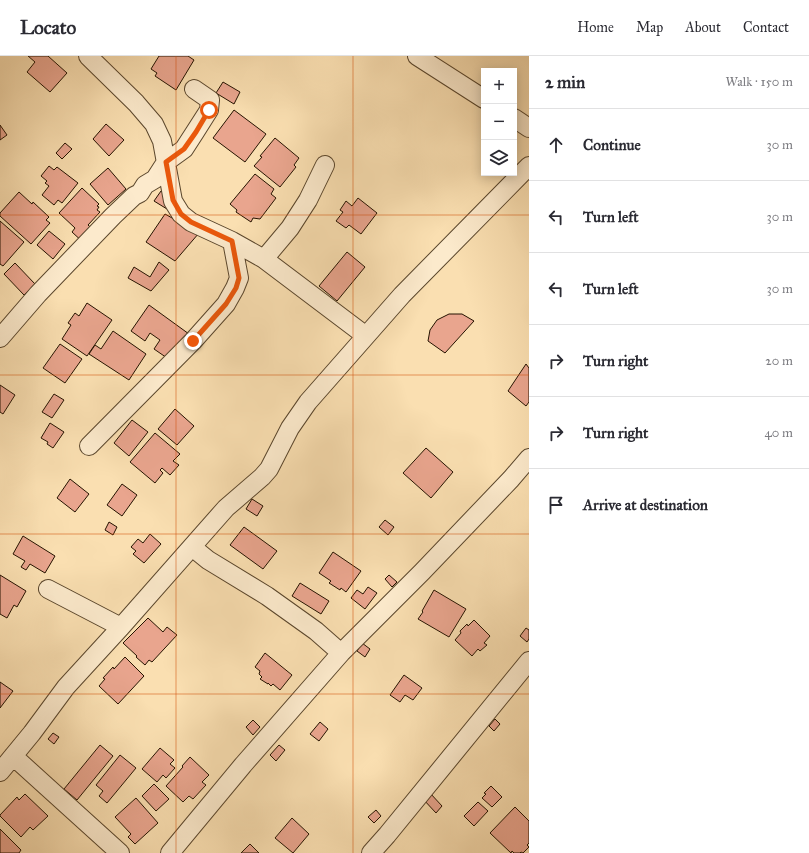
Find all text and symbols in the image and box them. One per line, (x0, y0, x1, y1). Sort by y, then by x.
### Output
text: Locato (20, 16, 76, 39)
text: Home (577, 19, 614, 36)
text: Map (636, 19, 663, 36)
text: About (685, 19, 721, 36)
text: Contact (743, 19, 789, 36)
map controls (481, 68, 517, 176)
button: + (481, 68, 517, 104)
text: 2 min (545, 72, 585, 93)
text: Walk · 150 m (725, 74, 793, 90)
route start (200, 101, 218, 119)
button: − (481, 104, 517, 140)
icon: ahead (545, 134, 567, 156)
text: Continue (583, 136, 641, 154)
text: 30 m (767, 137, 793, 153)
button: layers (481, 140, 517, 176)
icon: left (545, 206, 567, 228)
text: Turn left (583, 208, 639, 226)
text: 30 m (767, 209, 793, 225)
icon: left (545, 278, 567, 300)
text: Turn left (583, 280, 639, 298)
text: 30 m (767, 281, 793, 297)
route end (184, 332, 202, 350)
icon: right (545, 350, 567, 372)
text: Turn right (583, 352, 648, 370)
text: 20 m (765, 353, 793, 369)
icon: right (545, 422, 567, 444)
text: Turn right (583, 424, 648, 442)
text: 40 m (764, 425, 793, 441)
icon: arrive (545, 494, 567, 516)
text: Arrive at destination (583, 496, 708, 514)

